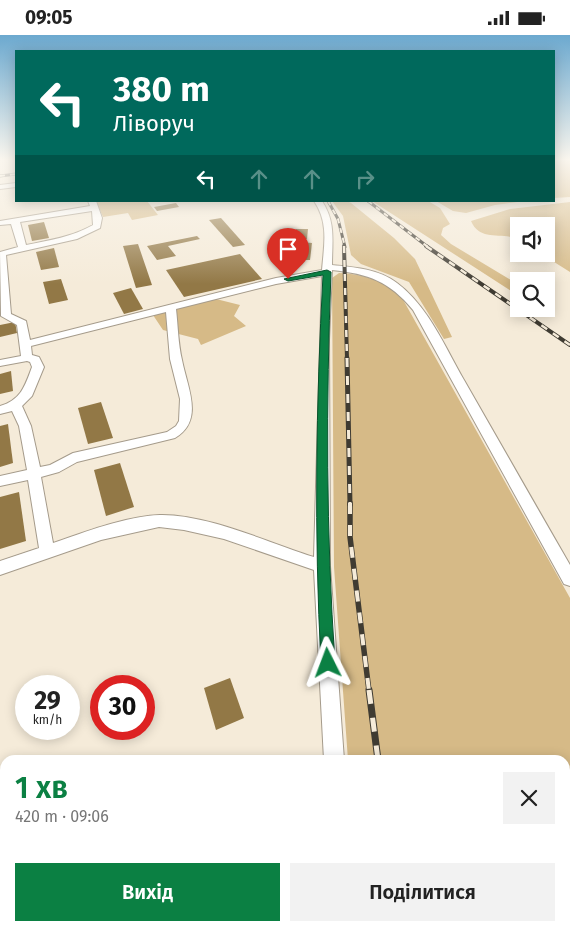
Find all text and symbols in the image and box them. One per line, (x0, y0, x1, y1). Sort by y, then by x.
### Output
text: 09:05 (25, 6, 72, 29)
text: 380 m (113, 68, 210, 110)
icon: left (30, 70, 95, 135)
text: Ліворуч (113, 110, 195, 137)
icon: left (192, 165, 220, 193)
icon: ahead (245, 165, 273, 193)
icon: ahead (298, 165, 326, 193)
icon: right (351, 165, 379, 193)
map controls (510, 217, 555, 317)
button: sound (510, 217, 555, 262)
pin (267, 228, 309, 279)
icon: arrive (274, 235, 302, 263)
button: search (510, 272, 555, 317)
position arrow (301, 636, 353, 688)
speed limit sign: 30 (90, 675, 155, 740)
text: 29 (34, 686, 61, 716)
text: km/h (33, 713, 62, 727)
text: 1 хв (15, 770, 68, 806)
button: close (503, 772, 555, 824)
text: 420 m · 09:06 (15, 807, 109, 826)
button: Вихід (15, 863, 280, 921)
button: Поділитися (290, 863, 555, 921)

